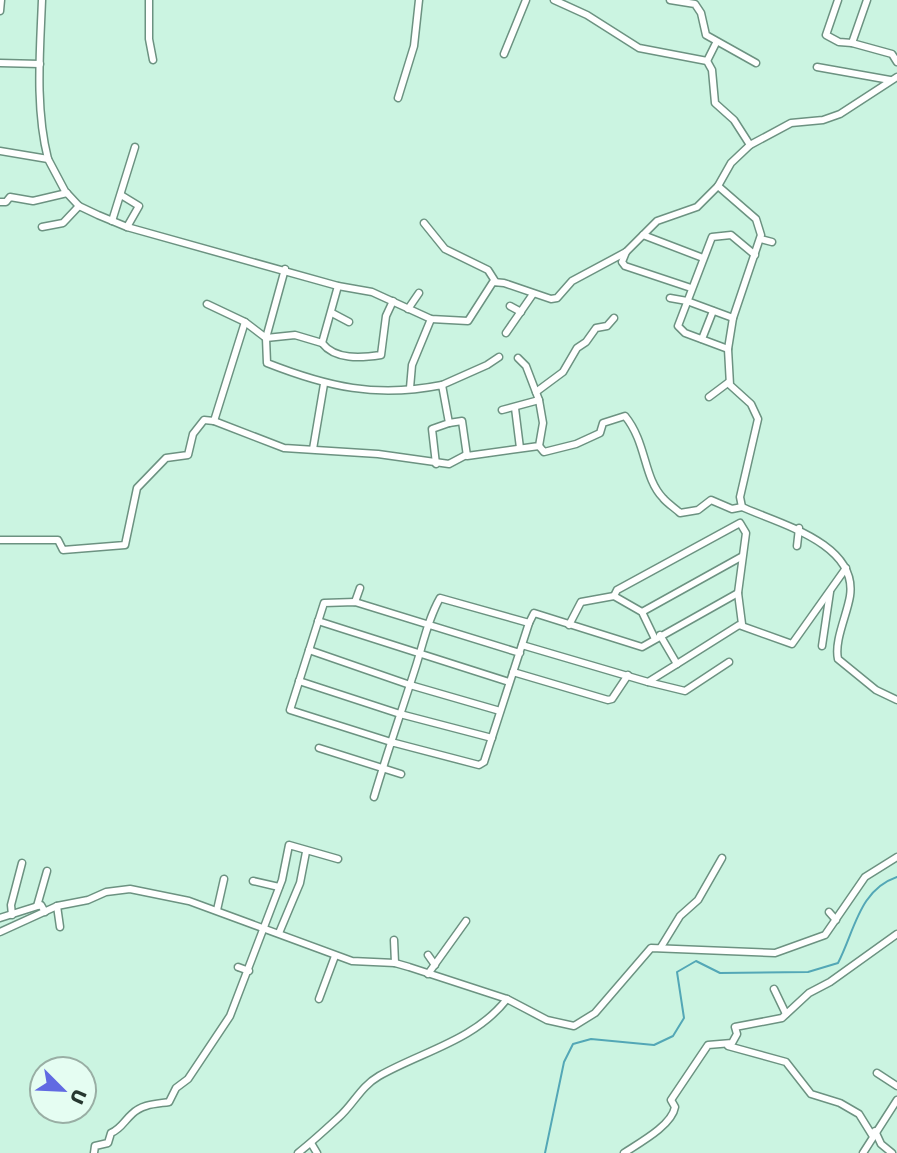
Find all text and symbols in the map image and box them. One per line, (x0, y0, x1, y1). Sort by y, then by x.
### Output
north arrow (28, 1055, 98, 1125)
text: U (65, 1086, 91, 1108)

